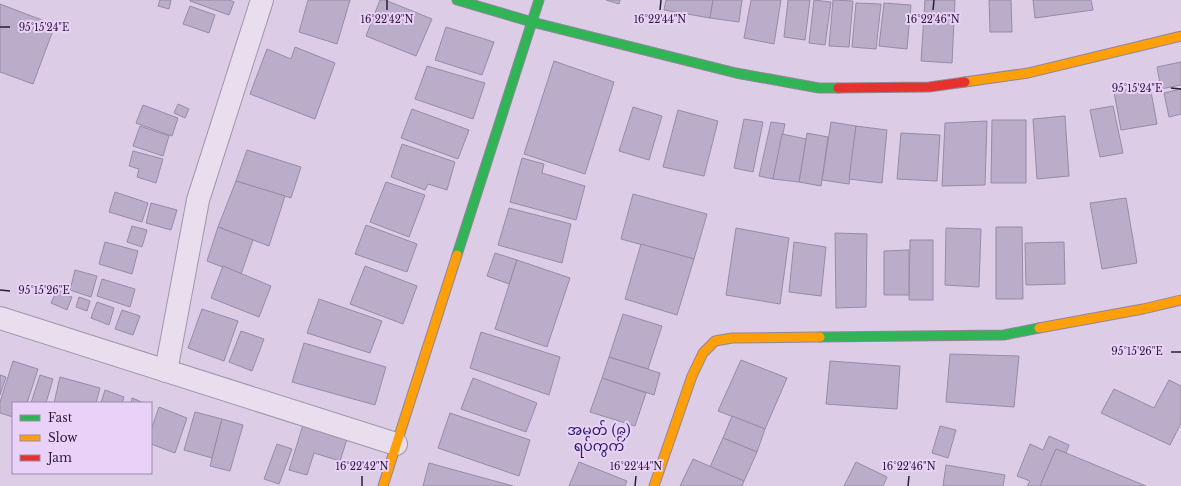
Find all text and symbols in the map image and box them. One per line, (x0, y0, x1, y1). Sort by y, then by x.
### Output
text: 16°22'42"N (360, 13, 414, 26)
text: 16°22'44"N (634, 13, 686, 26)
text: 16°22'46"N (906, 13, 960, 26)
text: 95°15'24"E (19, 21, 69, 34)
text: 95°15'24"E (1112, 82, 1162, 95)
text: 95°15'26"E (18, 284, 70, 297)
text: 95°15'26"E (1111, 345, 1163, 358)
legend (12, 402, 152, 474)
text: Fast (48, 410, 73, 425)
district label: အမှတ် (၉) ရပ်ကွက် (567, 420, 631, 458)
text: Slow (48, 430, 78, 445)
text: Jam (46, 450, 72, 465)
text: 16°22'42"N (335, 460, 389, 473)
text: 16°22'44"N (610, 460, 662, 473)
text: 16°22'46"N (882, 460, 936, 473)

